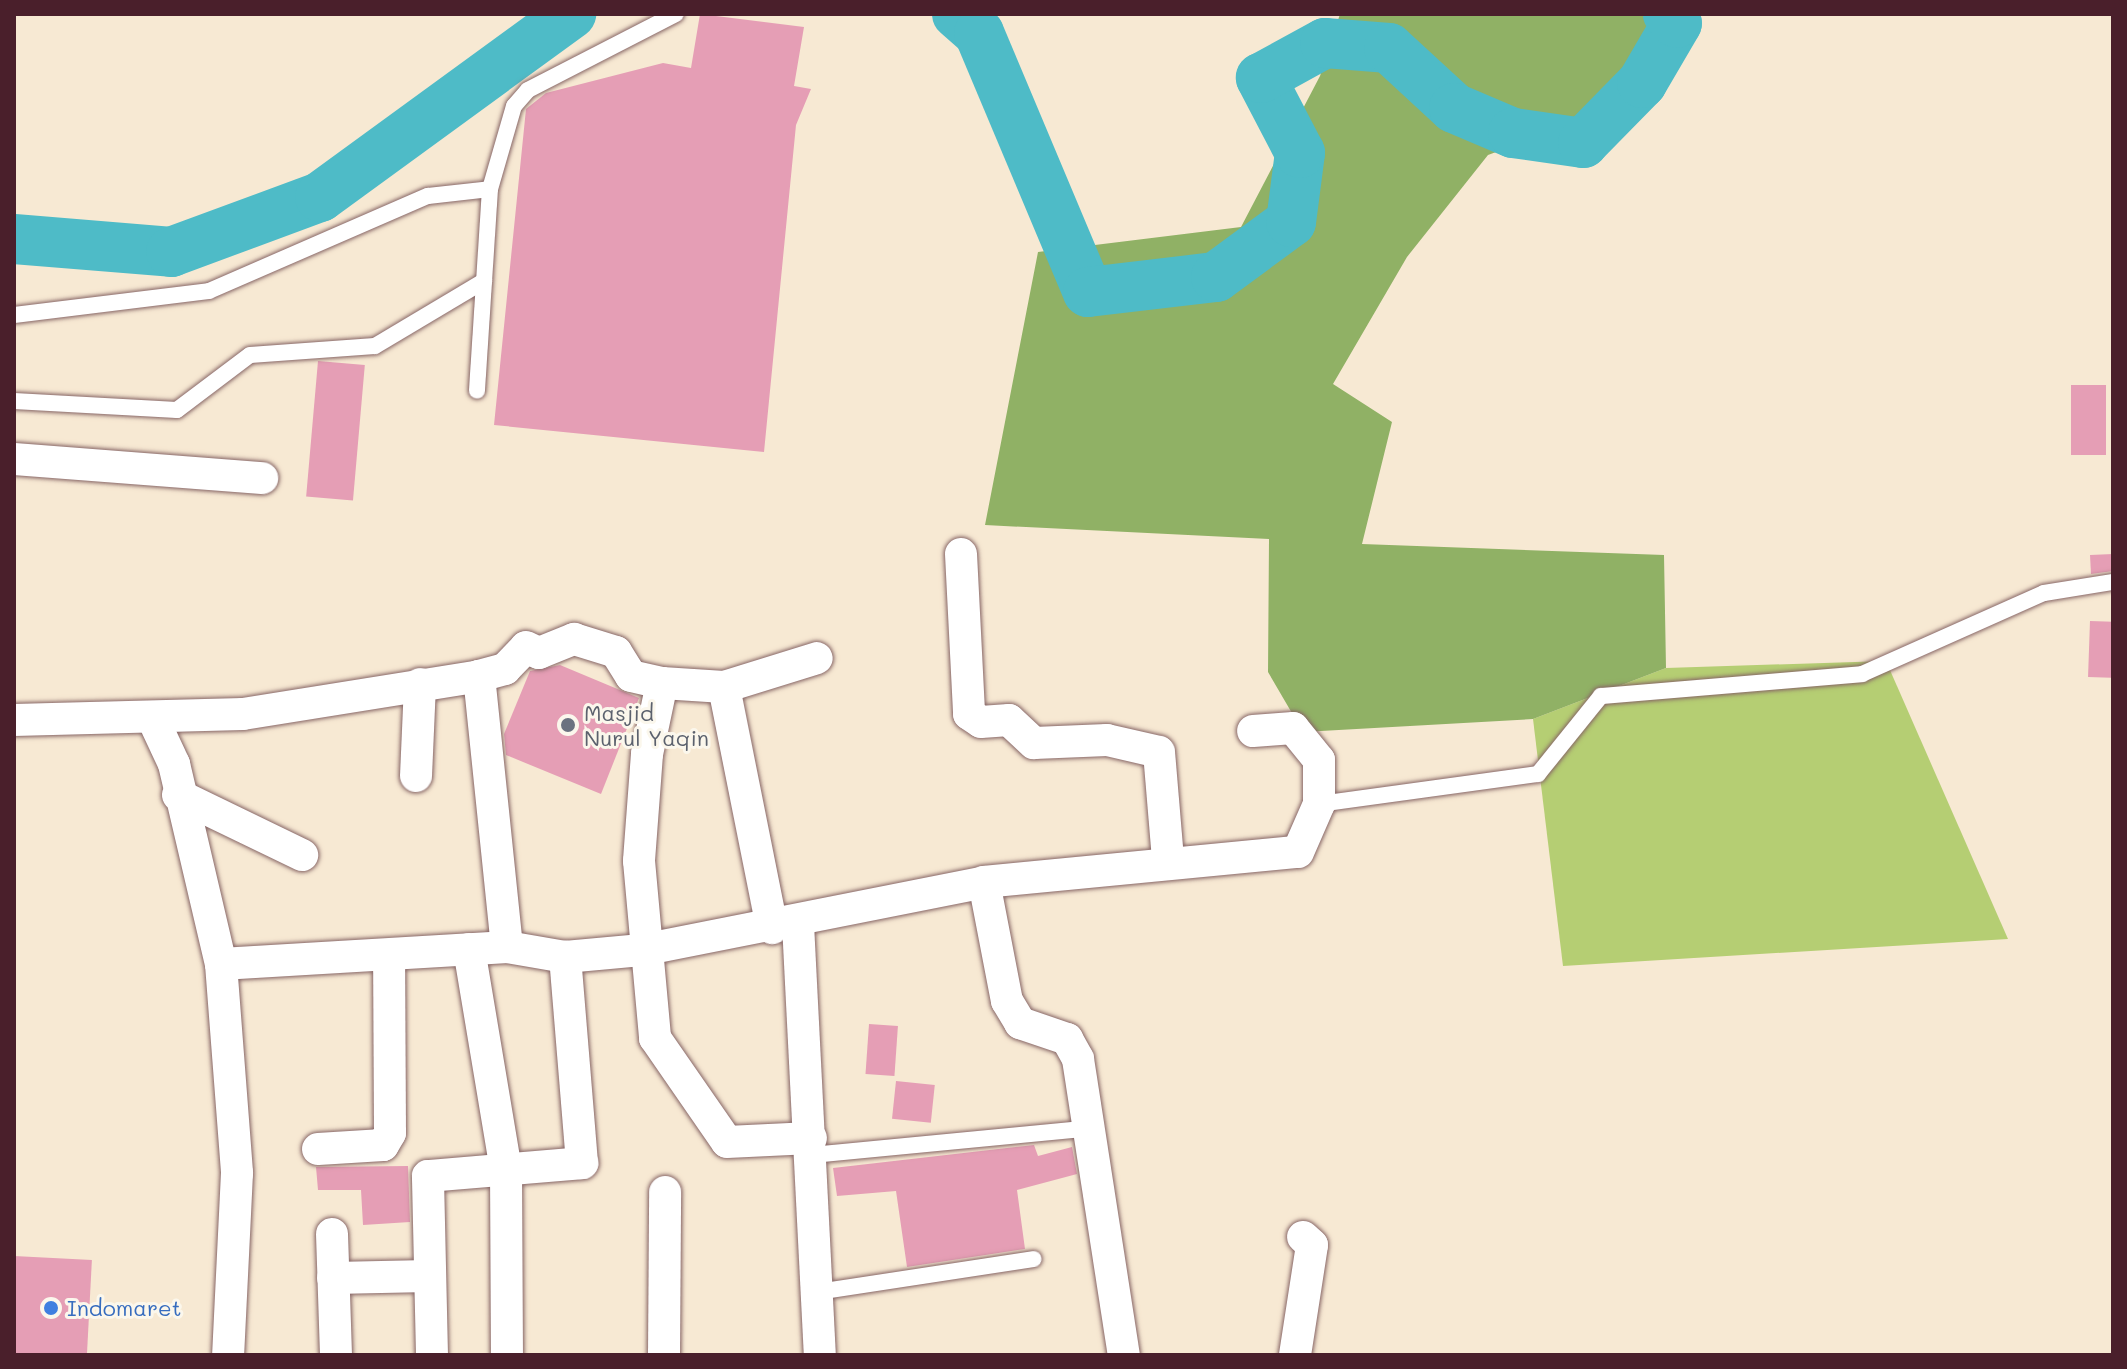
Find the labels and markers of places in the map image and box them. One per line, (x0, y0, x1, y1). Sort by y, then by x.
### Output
place label: Masjid Nurul Yaqin (584, 699, 709, 750)
marker: Masjid Nurul Yaqin (559, 716, 577, 734)
place label: Indomaret (67, 1295, 181, 1321)
marker: Indomaret (42, 1299, 60, 1317)

